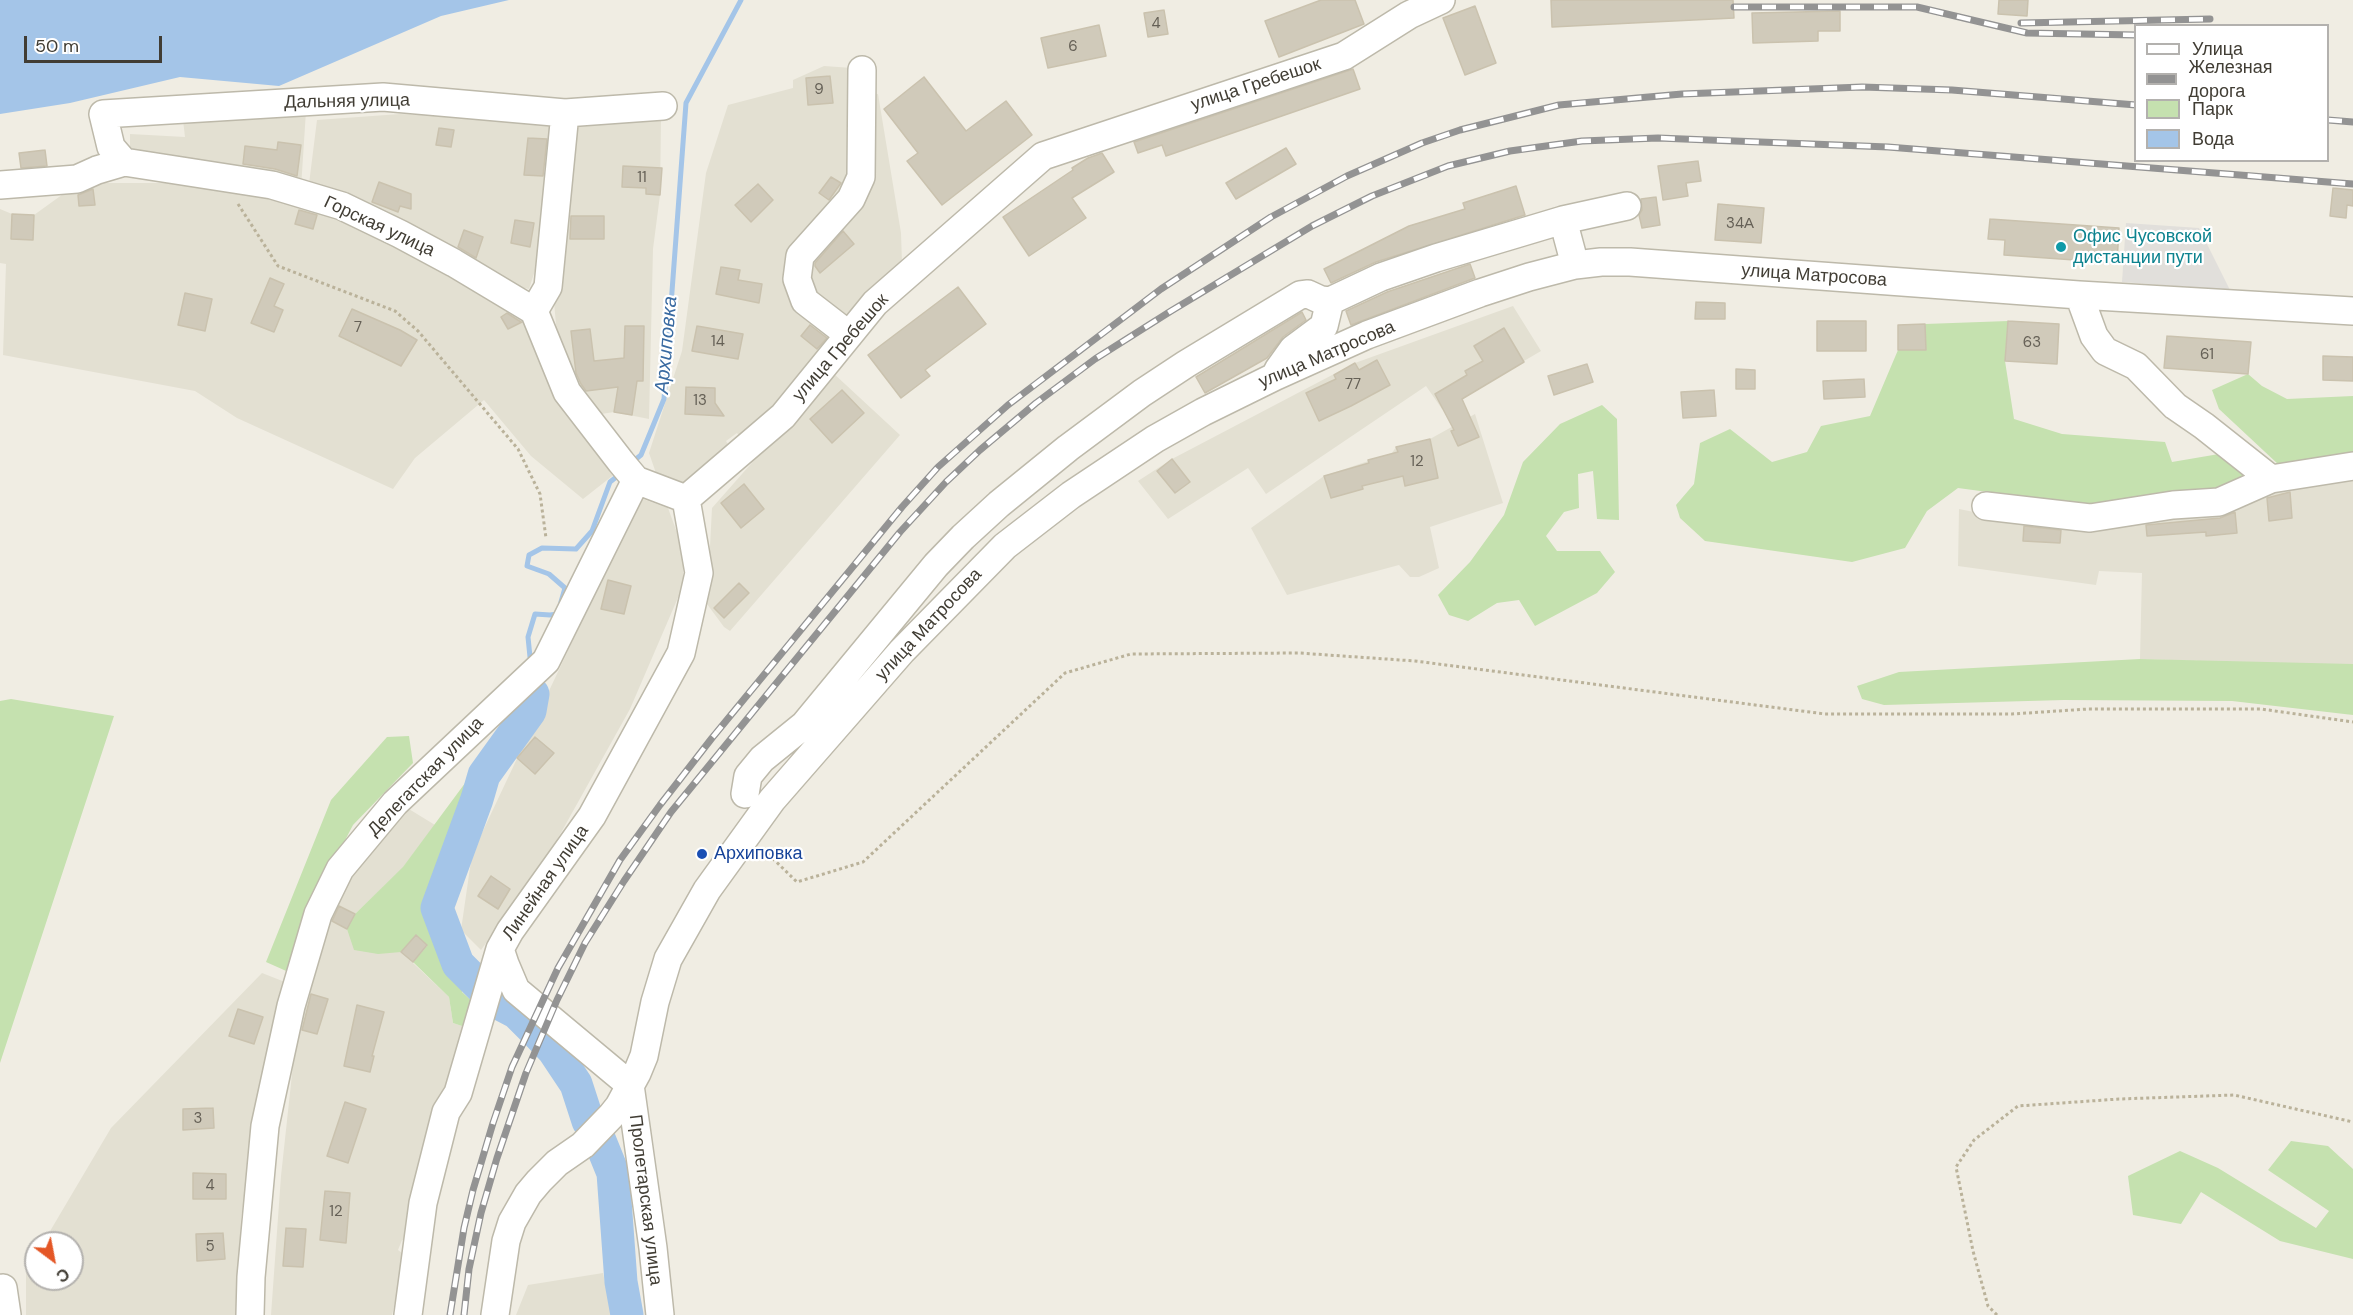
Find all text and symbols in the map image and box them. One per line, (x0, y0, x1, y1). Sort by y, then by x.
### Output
house number: 4 (1151, 15, 1161, 33)
scale bar (27, 24, 165, 62)
legend (2134, 24, 2329, 162)
text: 50 m (35, 34, 79, 58)
text: Улица (2192, 37, 2243, 61)
house number: 6 (1068, 38, 1078, 56)
street label: улица Гребешок (1188, 54, 1324, 116)
text: Железная дорога (2189, 55, 2272, 103)
house number: 9 (814, 81, 824, 99)
street label: Дальняя улица (284, 90, 410, 114)
text: Парк (2192, 97, 2233, 121)
text: Вода (2192, 127, 2234, 151)
house number: 11 (637, 169, 647, 187)
street label: Горская улица (320, 192, 438, 262)
house number: 34А (1726, 215, 1754, 233)
place label: Офис Чусовской дистанции пути (2073, 226, 2212, 268)
marker: Офис Чусовской дистанции пути (2054, 240, 2068, 254)
street label: улица Матросова (1740, 260, 1888, 292)
street label: улица Гребешок (788, 290, 894, 406)
water label: Архиповка (651, 295, 683, 395)
street label: улица Матросова (1256, 317, 1398, 393)
house number: 7 (354, 319, 362, 337)
house number: 14 (711, 333, 725, 351)
house number: 63 (2023, 334, 2041, 352)
house number: 61 (2200, 346, 2214, 364)
house number: 77 (1345, 376, 1361, 394)
house number: 13 (693, 392, 707, 410)
house number: 12 (1410, 453, 1424, 471)
street label: улица Матросова (871, 564, 987, 686)
street label: Делегатская улица (364, 713, 488, 841)
street label: Линейная улица (498, 821, 594, 945)
place label: Архиповка (714, 843, 802, 865)
marker: Архиповка (695, 847, 709, 861)
house number: 3 (194, 1110, 202, 1128)
street label: Пролетарская улица (624, 1113, 666, 1287)
house number: 4 (205, 1177, 215, 1195)
house number: 12 (329, 1203, 343, 1221)
north arrow (24, 1231, 84, 1291)
house number: 5 (205, 1238, 215, 1256)
text: С (52, 1263, 73, 1287)

